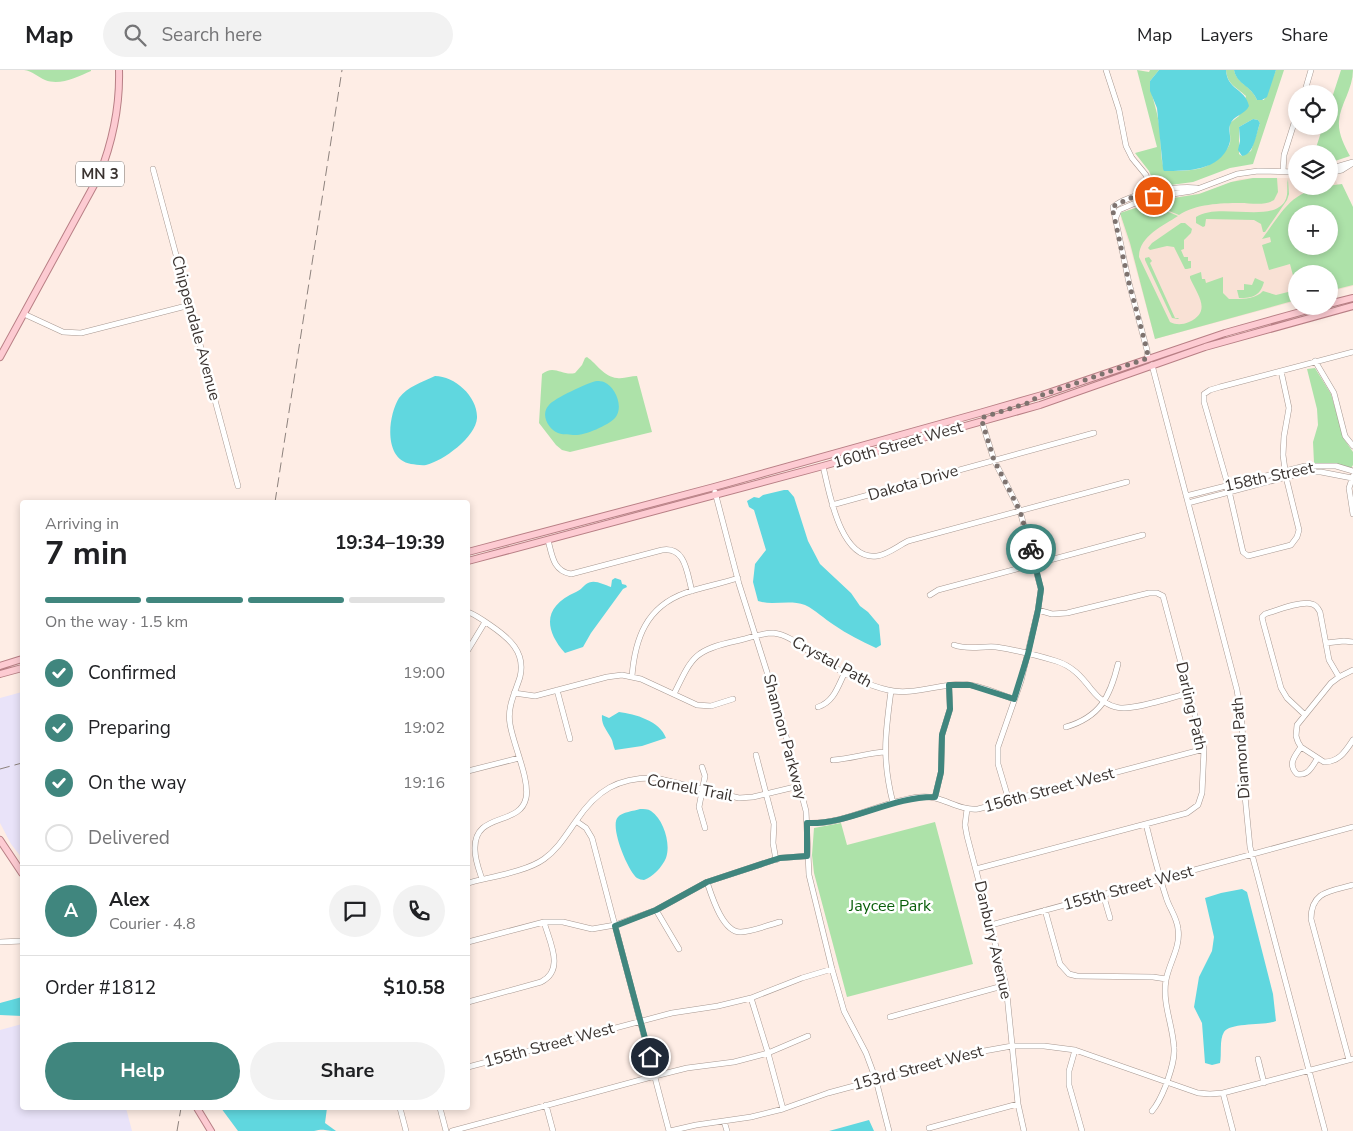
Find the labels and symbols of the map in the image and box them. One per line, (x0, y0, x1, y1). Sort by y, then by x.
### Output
road number: MN 3 (76, 162, 124, 186)
pin (1133, 175, 1175, 217)
street label: Chippendale Avenue (166, 253, 226, 403)
street label: 160th Street West (831, 416, 966, 474)
street label: 158th Street (1222, 457, 1316, 497)
street label: Dakota Drive (865, 460, 961, 506)
courier (1006, 524, 1056, 574)
street label: Crystal Path (788, 631, 876, 693)
street label: Darling Path (1170, 660, 1212, 752)
street label: Shannon Parkway (758, 672, 813, 803)
street label: Diamond Path (1226, 696, 1256, 800)
street label: 156th Street West (982, 762, 1117, 818)
street label: Cornell Trail (645, 769, 735, 807)
street label: 155th Street West (1061, 860, 1196, 916)
street label: Danbury Avenue (969, 879, 1017, 1001)
park label: Jaycee Park (848, 895, 932, 917)
street label: 155th Street West (482, 1017, 617, 1073)
pin (629, 1036, 671, 1078)
street label: 153rd Street West (850, 1040, 986, 1096)

